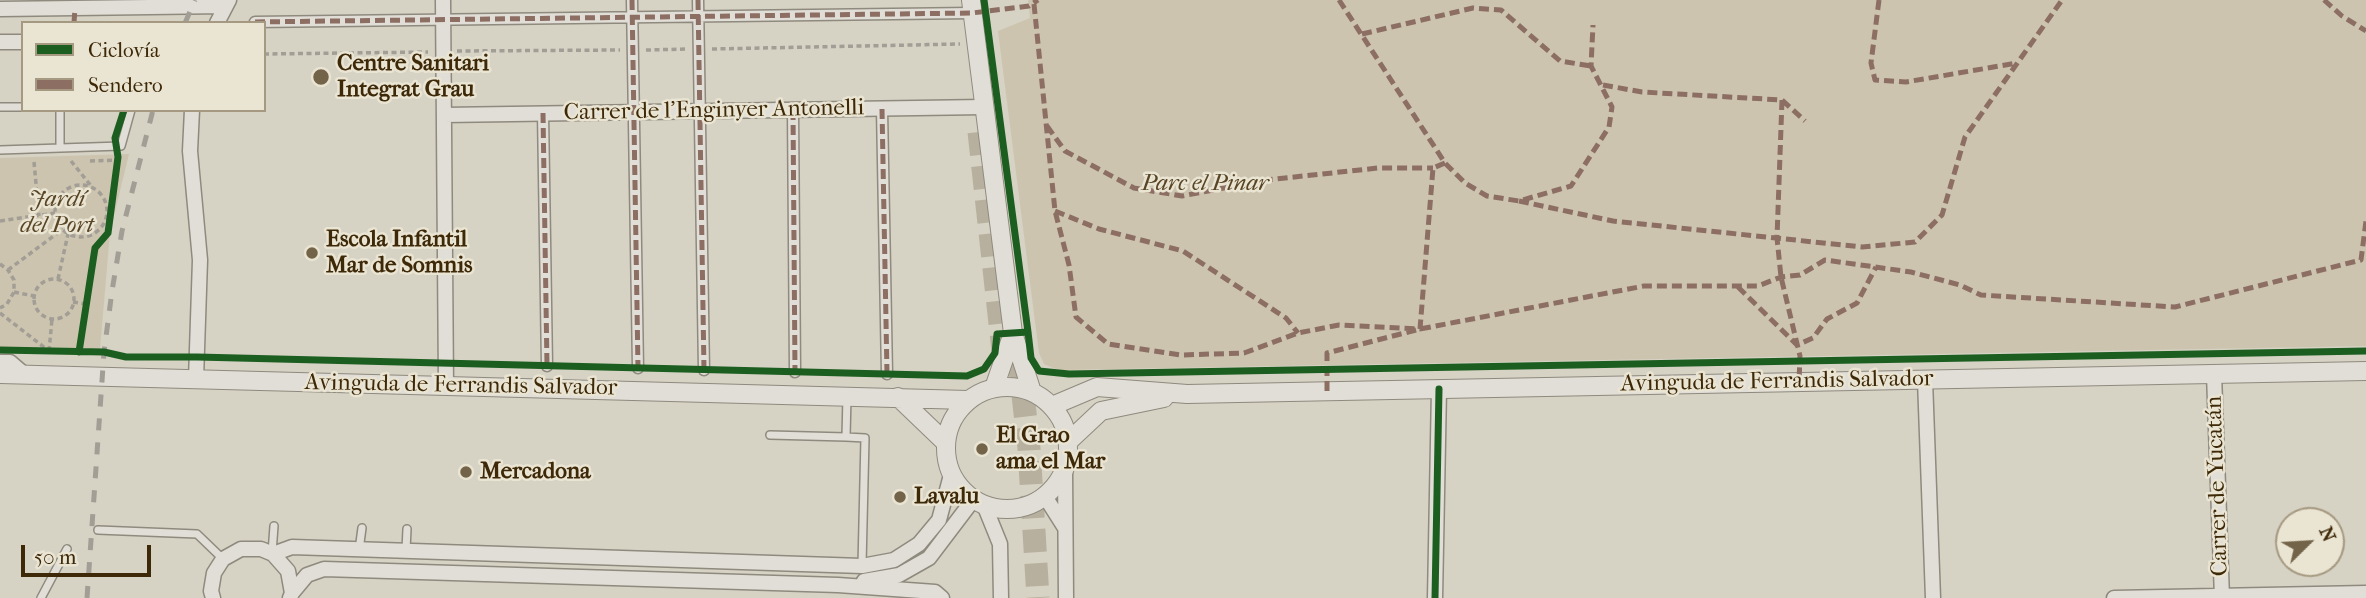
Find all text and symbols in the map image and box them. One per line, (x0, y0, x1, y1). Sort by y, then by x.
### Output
legend (21, 21, 266, 112)
text: Ciclovía (88, 38, 160, 62)
place label: Centre Sanitari Integrat Grau (337, 50, 489, 104)
marker: Centre Sanitari Integrat Grau (311, 67, 331, 87)
text: Sendero (88, 73, 163, 97)
street label: Carrer de l'Enginyer Antonelli (563, 95, 865, 127)
park label: Parc el Pinar (1141, 170, 1269, 198)
park label: Jardí del Port (20, 186, 94, 240)
place label: Escola Infantil Mar de Somnis (326, 226, 472, 280)
marker: Escola Infantil Mar de Somnis (304, 245, 320, 261)
street label: Avinguda de Ferrandis Salvador (1620, 365, 1934, 399)
street label: Avinguda de Ferrandis Salvador (304, 369, 618, 403)
street label: Carrer de Yucatán (2201, 395, 2235, 577)
place label: El Grao ama el Mar (996, 422, 1105, 476)
marker: El Grao ama el Mar (974, 441, 990, 457)
place label: Mercadona (480, 458, 591, 486)
marker: Mercadona (458, 464, 474, 480)
place label: Lavalu (914, 483, 979, 511)
marker: Lavalu (892, 489, 908, 505)
north arrow (2275, 507, 2345, 577)
text: N (2314, 523, 2340, 545)
scale bar (24, 532, 154, 576)
text: 50 m (34, 545, 77, 569)

